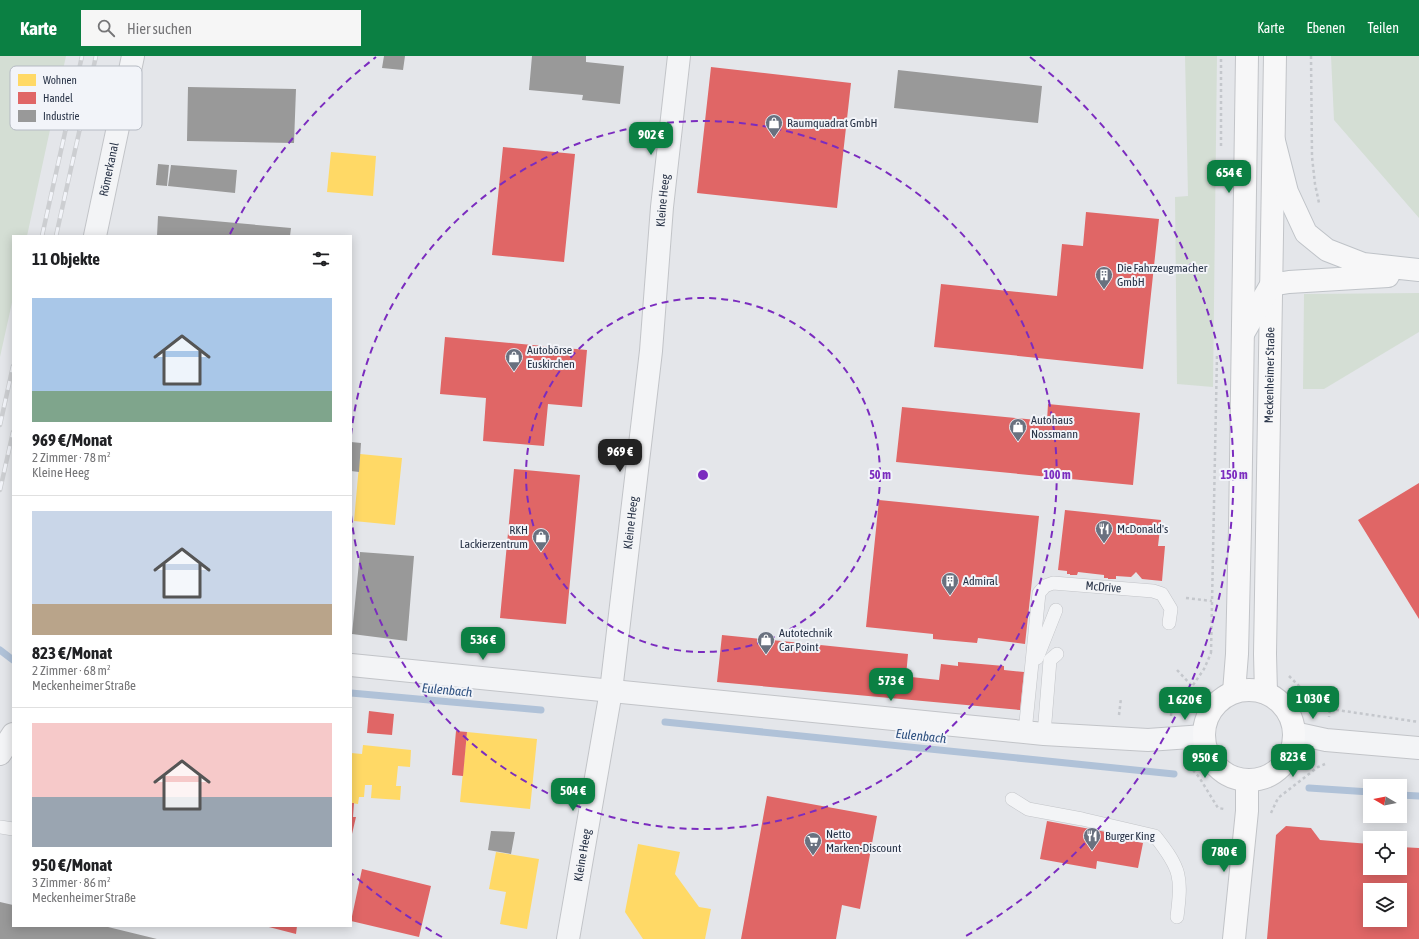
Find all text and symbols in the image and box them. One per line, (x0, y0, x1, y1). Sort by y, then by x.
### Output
search box (81, 10, 361, 46)
text: Karte (20, 17, 57, 39)
icon: search (95, 17, 117, 39)
text: Hier suchen (127, 20, 192, 37)
text: Karte (1257, 20, 1284, 36)
text: Ebenen (1306, 20, 1345, 36)
text: Teilen (1367, 20, 1399, 36)
legend (10, 66, 142, 130)
text: Wohnen (43, 74, 77, 86)
text: Handel (43, 92, 73, 104)
text: Industrie (43, 110, 80, 122)
shop icon: Raumquadrat GmbH (764, 113, 784, 138)
place label: Raumquadrat GmbH (787, 116, 877, 130)
pin: 902 € (623, 122, 679, 156)
text: 902 € (638, 127, 664, 142)
street label: Römerkanal (97, 140, 122, 198)
pin: 654 € (1201, 160, 1257, 194)
text: 654 € (1216, 165, 1242, 180)
street label: Kleine Heeg (653, 173, 673, 227)
icon: filters (310, 248, 332, 270)
text: 11 Objekte (32, 249, 100, 269)
place label: Die Fahrzeugmacher GmbH (1117, 261, 1208, 289)
building icon: Die Fahrzeugmacher GmbH (1094, 265, 1114, 290)
icon: home (146, 324, 218, 396)
street label: Meckenheimer Straße (1262, 327, 1277, 423)
place label: Autobörse Euskirchen (527, 343, 575, 371)
shop icon: Autobörse Euskirchen (504, 347, 524, 372)
place label: Autohaus Nossmann (1031, 413, 1078, 441)
shop icon: Autohaus Nossmann (1008, 417, 1028, 442)
text: 969 €/Monat (32, 430, 112, 450)
pin: 969 € (592, 439, 648, 473)
text: 969 € (607, 444, 633, 459)
text: 2 Zimmer · 78 m² (32, 450, 111, 465)
text: Kleine Heeg (32, 465, 89, 480)
centre of rings (696, 468, 710, 482)
text: 50 m (869, 468, 891, 482)
text: 100 m (1043, 468, 1071, 482)
text: 150 m (1220, 468, 1248, 482)
street label: Kleine Heeg (621, 495, 641, 550)
restaurant icon: McDonald's (1094, 519, 1114, 544)
place label: McDonald's (1117, 522, 1168, 536)
place label: RKH Lackierzentrum (460, 523, 528, 551)
shop icon: RKH Lackierzentrum (531, 527, 551, 552)
icon: home (146, 537, 218, 609)
building icon: Admiral (940, 571, 960, 596)
place label: Admiral (963, 574, 999, 588)
street label: McDrive (1085, 579, 1122, 595)
place label: Autotechnik Car Point (779, 626, 833, 654)
pin: 536 € (455, 627, 511, 661)
shop icon: Autotechnik Car Point (756, 630, 776, 655)
text: 536 € (470, 632, 496, 647)
text: 823 €/Monat (32, 643, 112, 663)
text: 2 Zimmer · 68 m² (32, 663, 111, 678)
pin: 573 € (863, 668, 919, 702)
text: 573 € (878, 673, 904, 688)
text: Meckenheimer Straße (32, 678, 136, 693)
water label: Eulenbach (421, 680, 474, 700)
pin: 1 030 € (1276, 686, 1350, 720)
pin: 1 620 € (1148, 687, 1222, 721)
text: 1 030 € (1296, 691, 1330, 706)
text: 1 620 € (1168, 692, 1202, 707)
water label: Eulenbach (895, 726, 948, 746)
pin: 823 € (1265, 744, 1321, 778)
pin: 950 € (1177, 745, 1233, 779)
icon: home (146, 749, 218, 821)
text: 823 € (1280, 749, 1306, 764)
text: 950 € (1192, 750, 1218, 765)
pin: 504 € (545, 778, 601, 812)
north arrow (1363, 779, 1407, 823)
map controls (1363, 779, 1407, 927)
text: 504 € (560, 783, 586, 798)
restaurant icon: Burger King (1082, 826, 1102, 851)
street label: Kleine Heeg (571, 827, 594, 883)
place label: Netto Marken-Discount (826, 827, 902, 855)
place label: Burger King (1105, 829, 1156, 843)
supermarket icon: Netto Marken-Discount (803, 831, 823, 856)
button: locate (1363, 831, 1407, 875)
pin: 780 € (1196, 839, 1252, 873)
text: 780 € (1211, 844, 1237, 859)
text: 950 €/Monat (32, 855, 112, 875)
text: 3 Zimmer · 86 m² (32, 875, 111, 890)
button: layers (1363, 883, 1407, 927)
text: Meckenheimer Straße (32, 890, 136, 905)

